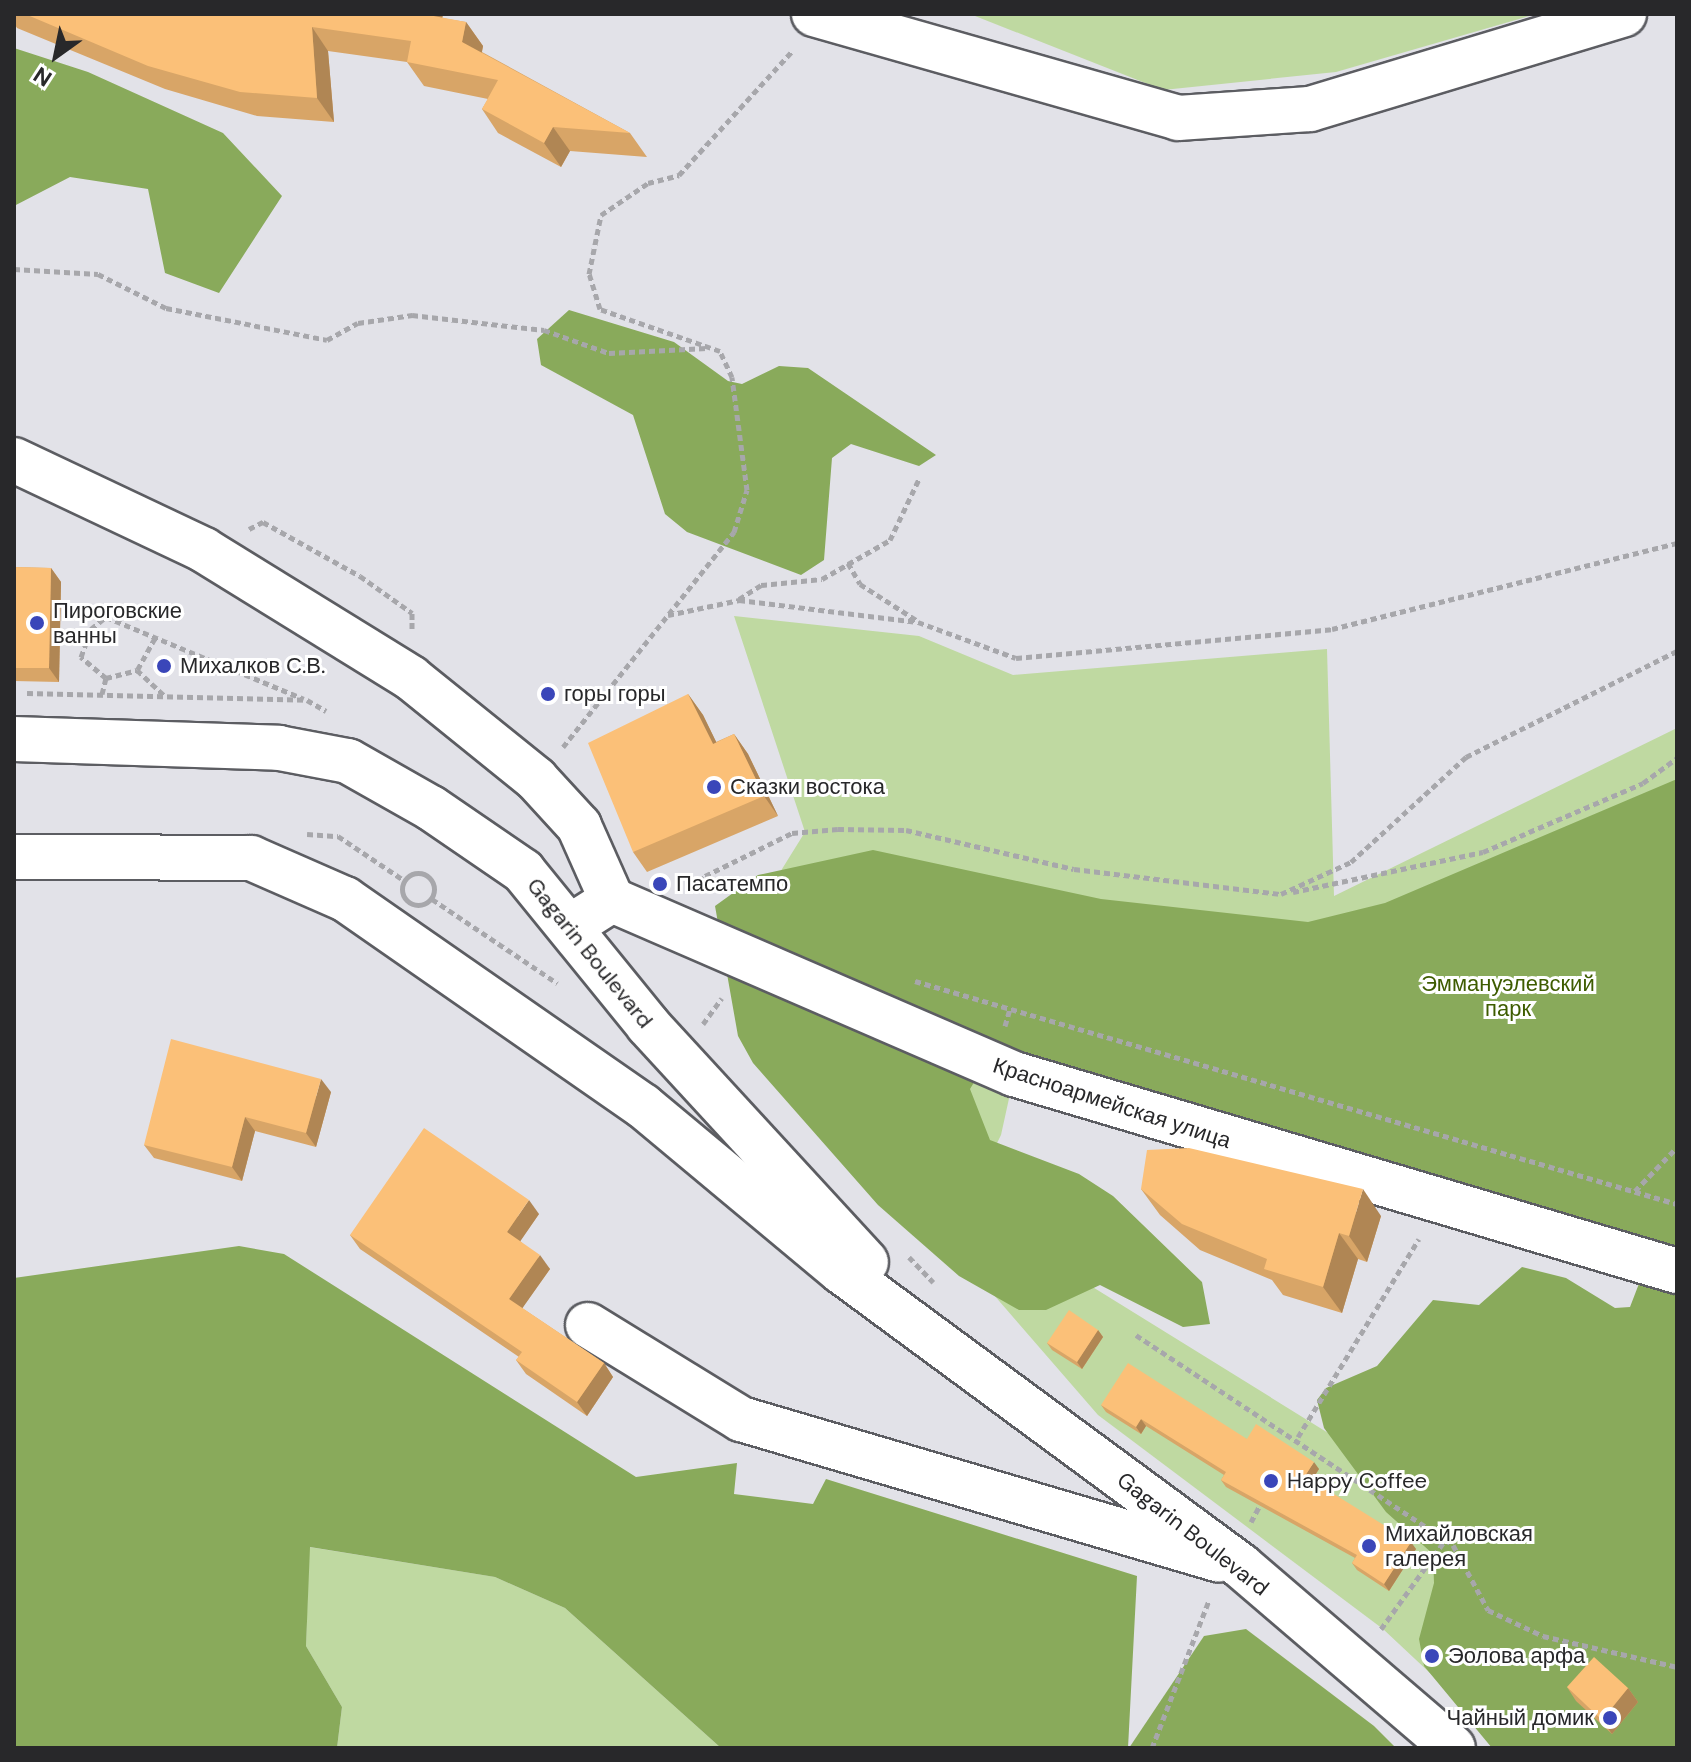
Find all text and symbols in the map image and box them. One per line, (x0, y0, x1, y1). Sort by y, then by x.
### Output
north arrow (16, 16, 96, 96)
text: N (28, 60, 57, 93)
place label: Пироговские ванны (53, 597, 182, 648)
marker: Пироговские ванны (28, 614, 46, 632)
place label: Михалков С.В. (180, 653, 325, 679)
marker: Михалков С.В. (155, 657, 173, 675)
place label: горы горы (564, 681, 666, 707)
marker: горы горы (539, 685, 557, 703)
place label: Сказки востока (730, 774, 885, 800)
marker: Сказки востока (705, 778, 723, 796)
place label: Пасатемпо (676, 871, 788, 897)
street label: Gagarin Boulevard (521, 873, 659, 1033)
marker: Пасатемпо (651, 875, 669, 893)
park label: Эммануэлевский парк (1421, 970, 1595, 1022)
street label: Красноармейская улица (990, 1052, 1234, 1154)
street label: Gagarin Boulevard (1112, 1467, 1274, 1601)
place label: Happy Coffee (1287, 1468, 1427, 1494)
marker: Happy Coffee (1262, 1472, 1280, 1490)
place label: Михайловская галерея (1385, 1520, 1533, 1572)
marker: Михайловская галерея (1360, 1537, 1378, 1555)
place label: Эолова арфа (1448, 1643, 1585, 1669)
marker: Эолова арфа (1423, 1647, 1441, 1665)
place label: Чайный домик (1447, 1705, 1594, 1731)
marker: Чайный домик (1601, 1709, 1619, 1727)

